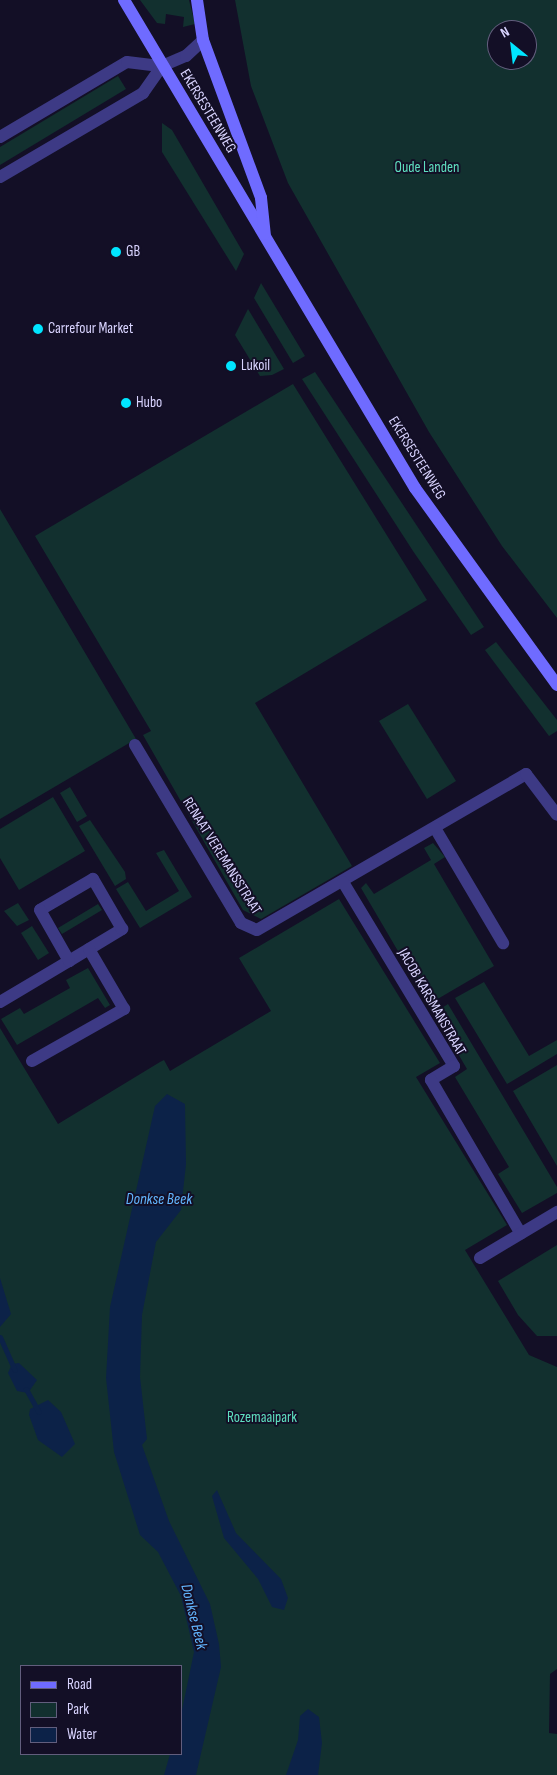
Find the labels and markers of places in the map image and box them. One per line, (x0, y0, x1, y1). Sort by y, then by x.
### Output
place label: GB (126, 243, 140, 261)
marker: GB (110, 246, 122, 258)
place label: Carrefour Market (48, 320, 133, 338)
marker: Carrefour Market (32, 323, 44, 335)
place label: Lukoil (241, 357, 270, 375)
marker: Lukoil (225, 360, 237, 372)
place label: Hubo (136, 394, 162, 412)
marker: Hubo (120, 397, 132, 409)

